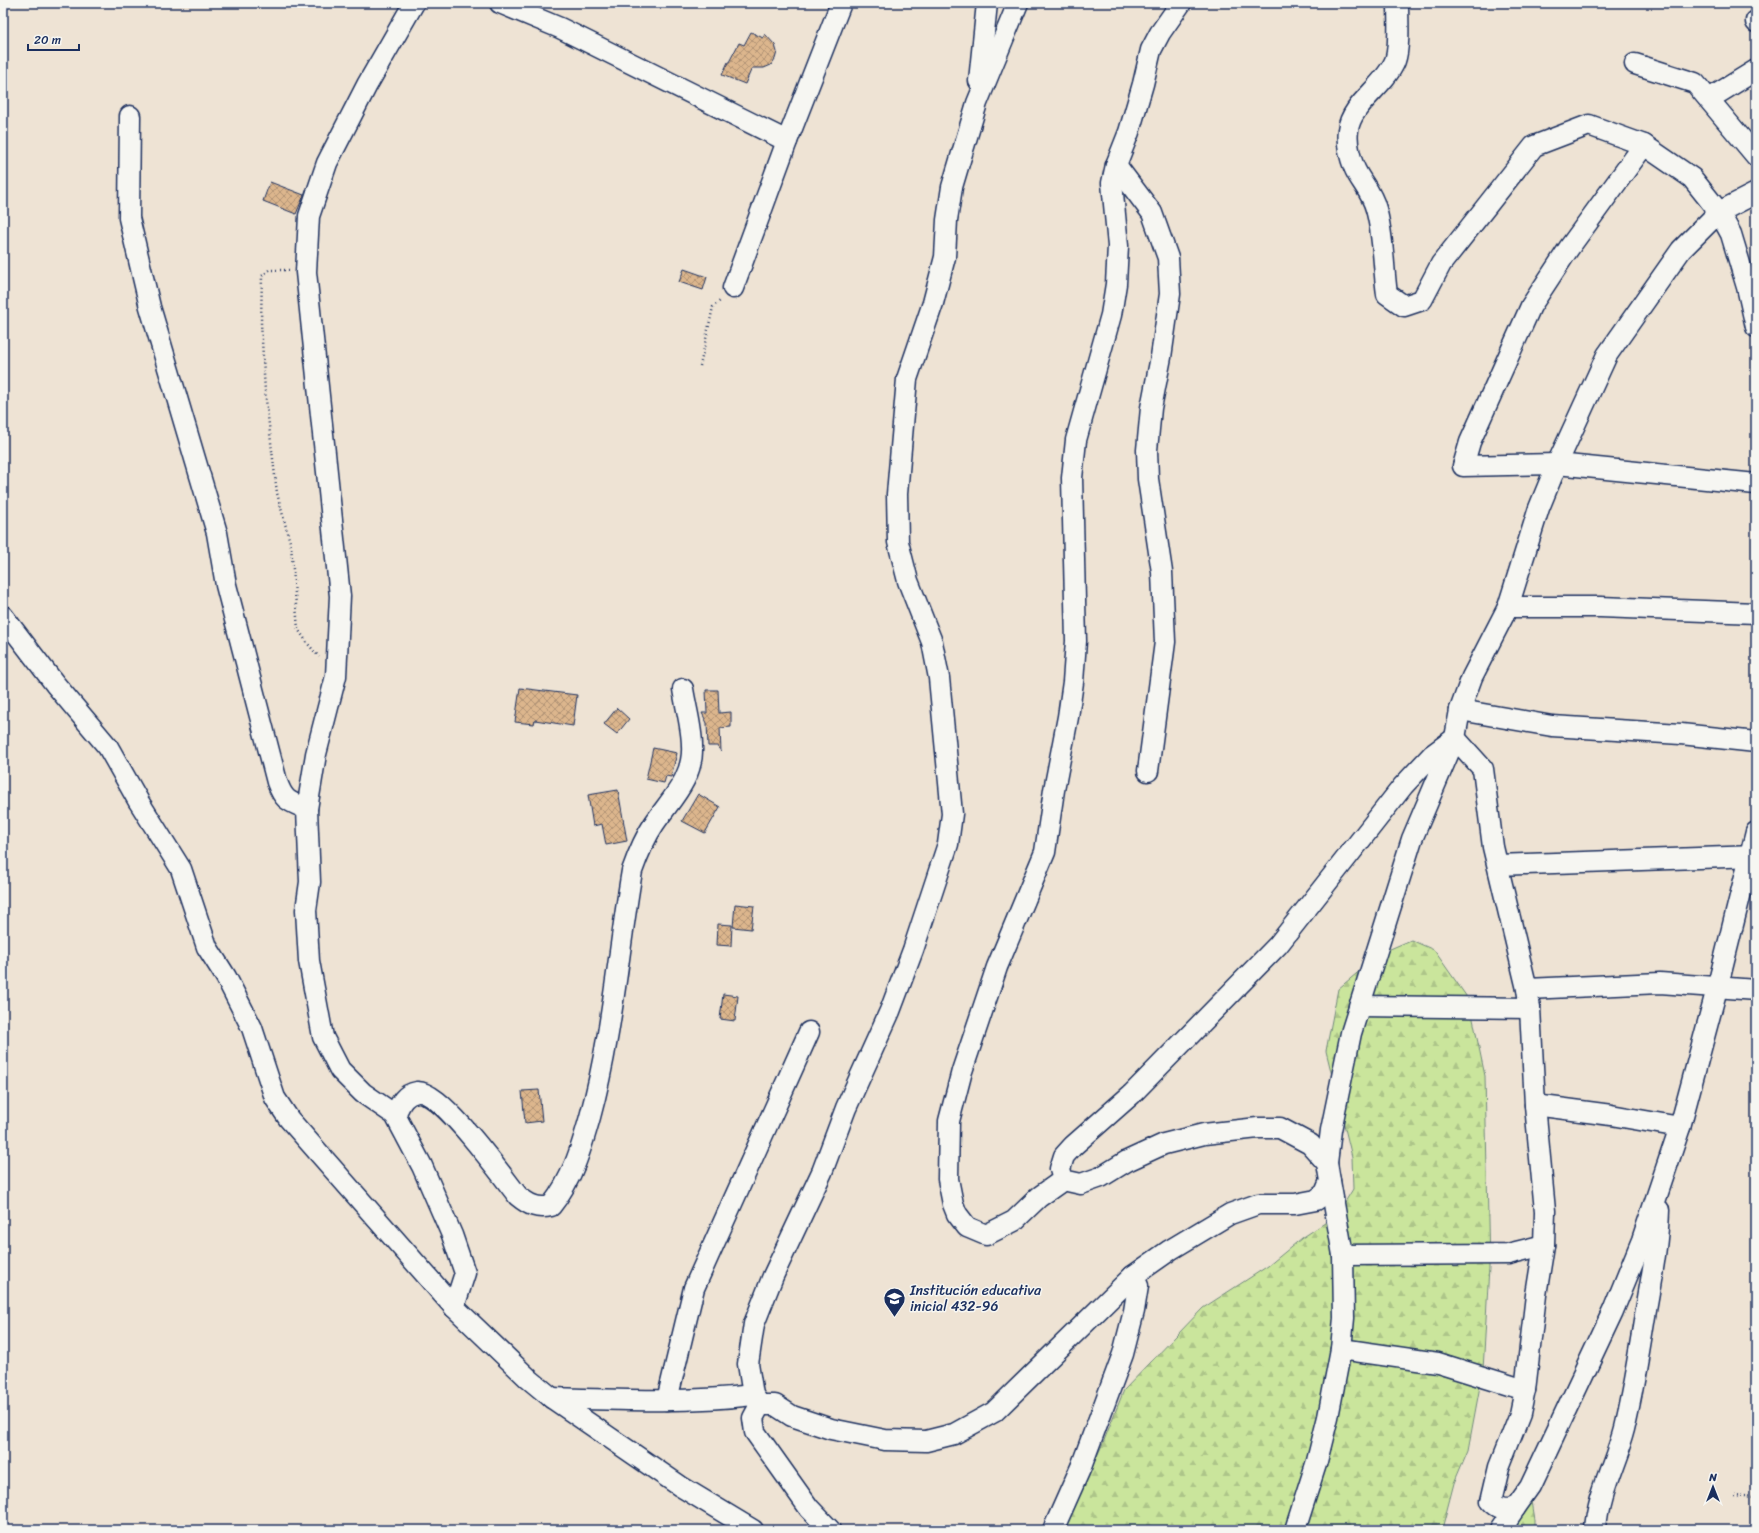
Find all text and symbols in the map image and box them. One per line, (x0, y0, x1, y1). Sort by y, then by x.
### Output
scale bar (28, 26, 79, 52)
text: 20 m (34, 29, 61, 51)
place label: Institución educativa inicial 432-96 (909, 1278, 1042, 1319)
school or university icon: Institución educativa inicial 432-96 (881, 1285, 907, 1318)
north arrow (1693, 1467, 1733, 1507)
text: N (1708, 1468, 1717, 1487)

